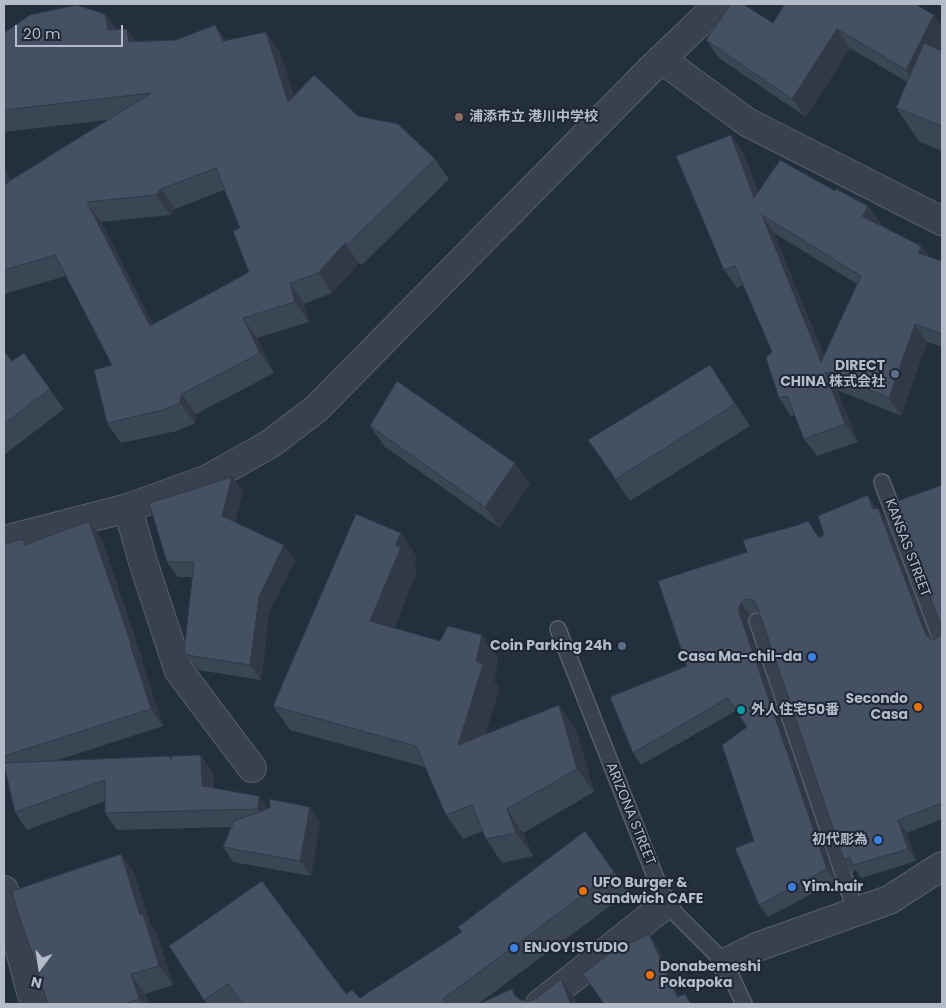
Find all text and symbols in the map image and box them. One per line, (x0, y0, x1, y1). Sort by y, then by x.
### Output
scale bar (18, 15, 125, 47)
text: 20 m (23, 23, 61, 44)
place label: 浦添市立 港川中学校 (469, 109, 598, 125)
marker: 浦添市立 港川中学校 (453, 111, 465, 123)
place label: DIRECT CHINA 株式会社 (780, 358, 885, 391)
marker: DIRECT CHINA 株式会社 (889, 368, 901, 380)
street label: KANSAS STREET (881, 497, 933, 599)
place label: Coin Parking 24h (490, 638, 612, 654)
marker: Coin Parking 24h (616, 640, 628, 652)
place label: Casa Ma-chil-da (678, 649, 802, 665)
marker: Casa Ma-chil-da (806, 651, 818, 663)
place label: Secondo Casa (846, 691, 908, 724)
marker: Secondo Casa (912, 701, 924, 713)
place label: 外人住宅50番 (751, 702, 839, 718)
marker: 外人住宅50番 (735, 704, 747, 716)
street label: ARIZONA STREET (602, 760, 658, 868)
place label: 初代彫為 (812, 832, 868, 848)
marker: 初代彫為 (872, 834, 884, 846)
place label: UFO Burger & Sandwich CAFE (593, 875, 703, 908)
place label: Yim.hair (802, 879, 863, 895)
marker: Yim.hair (786, 881, 798, 893)
marker: UFO Burger & Sandwich CAFE (577, 885, 589, 897)
place label: ENJOY!STUDIO (524, 940, 628, 956)
marker: ENJOY!STUDIO (508, 942, 520, 954)
north arrow (15, 943, 65, 993)
place label: Donabemeshi Pokapoka (660, 959, 761, 992)
marker: Donabemeshi Pokapoka (644, 969, 656, 981)
text: N (29, 972, 44, 994)

